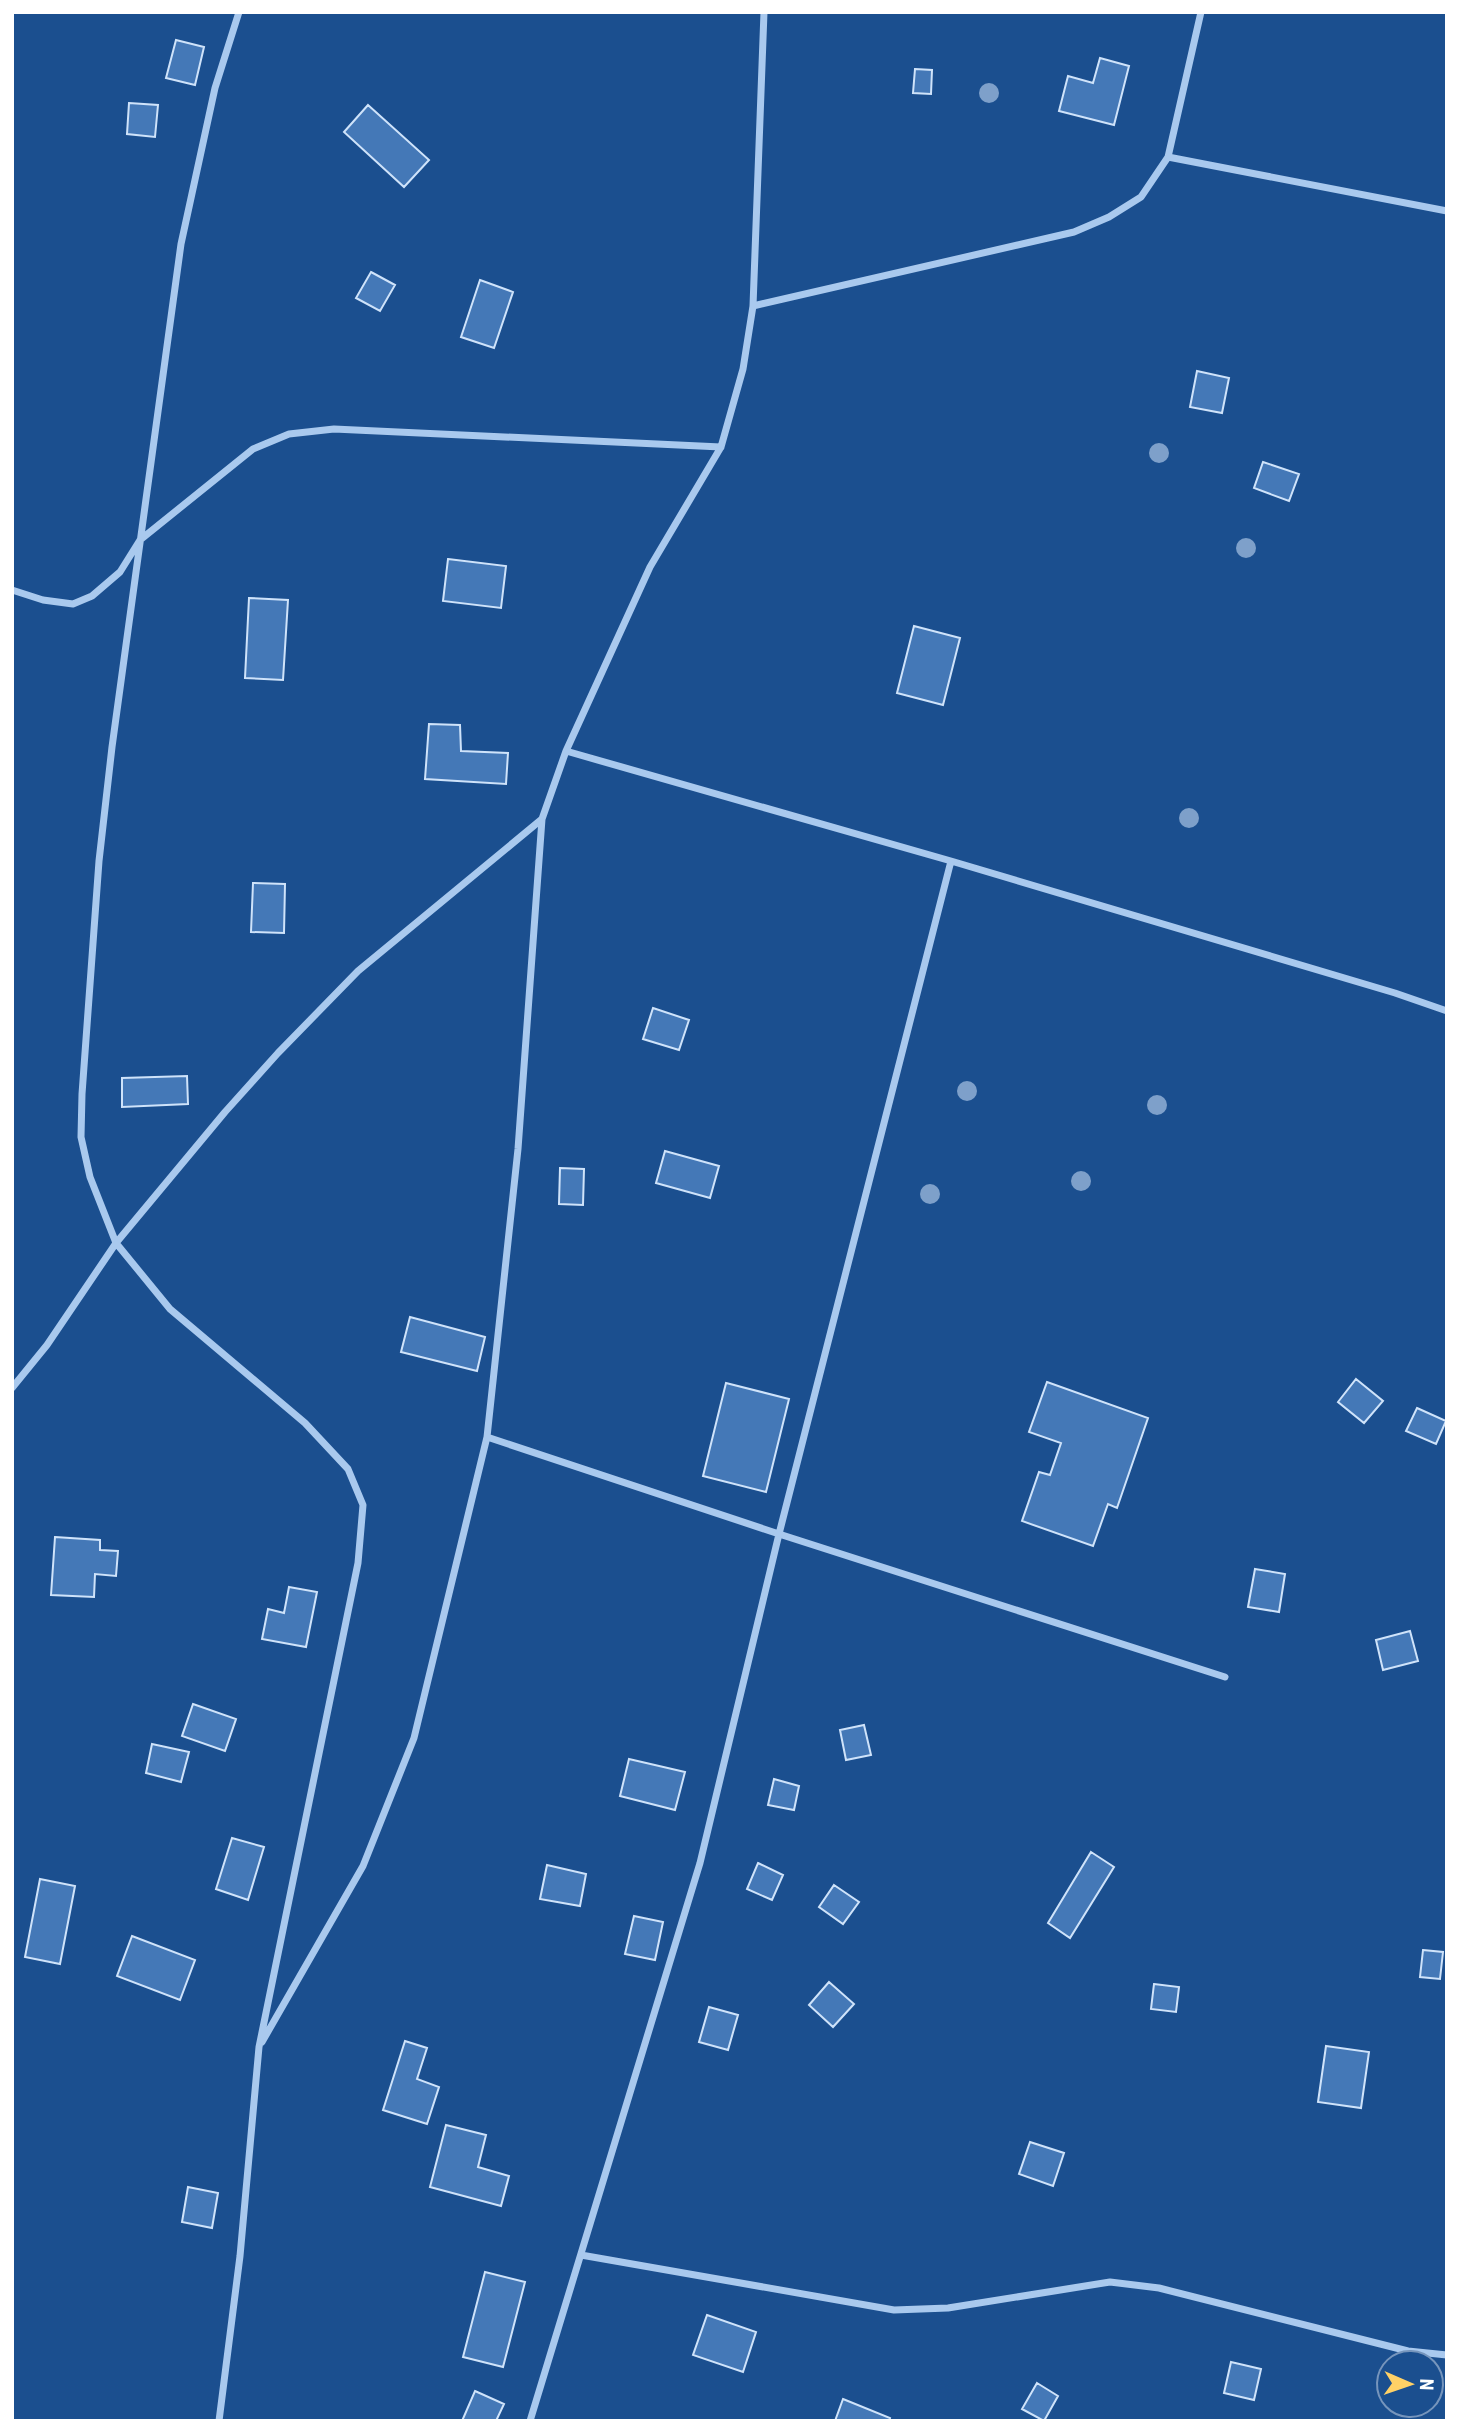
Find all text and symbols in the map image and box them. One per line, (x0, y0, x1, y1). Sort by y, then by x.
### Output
north arrow (1375, 2349, 1445, 2419)
text: N (1415, 2378, 1438, 2391)

